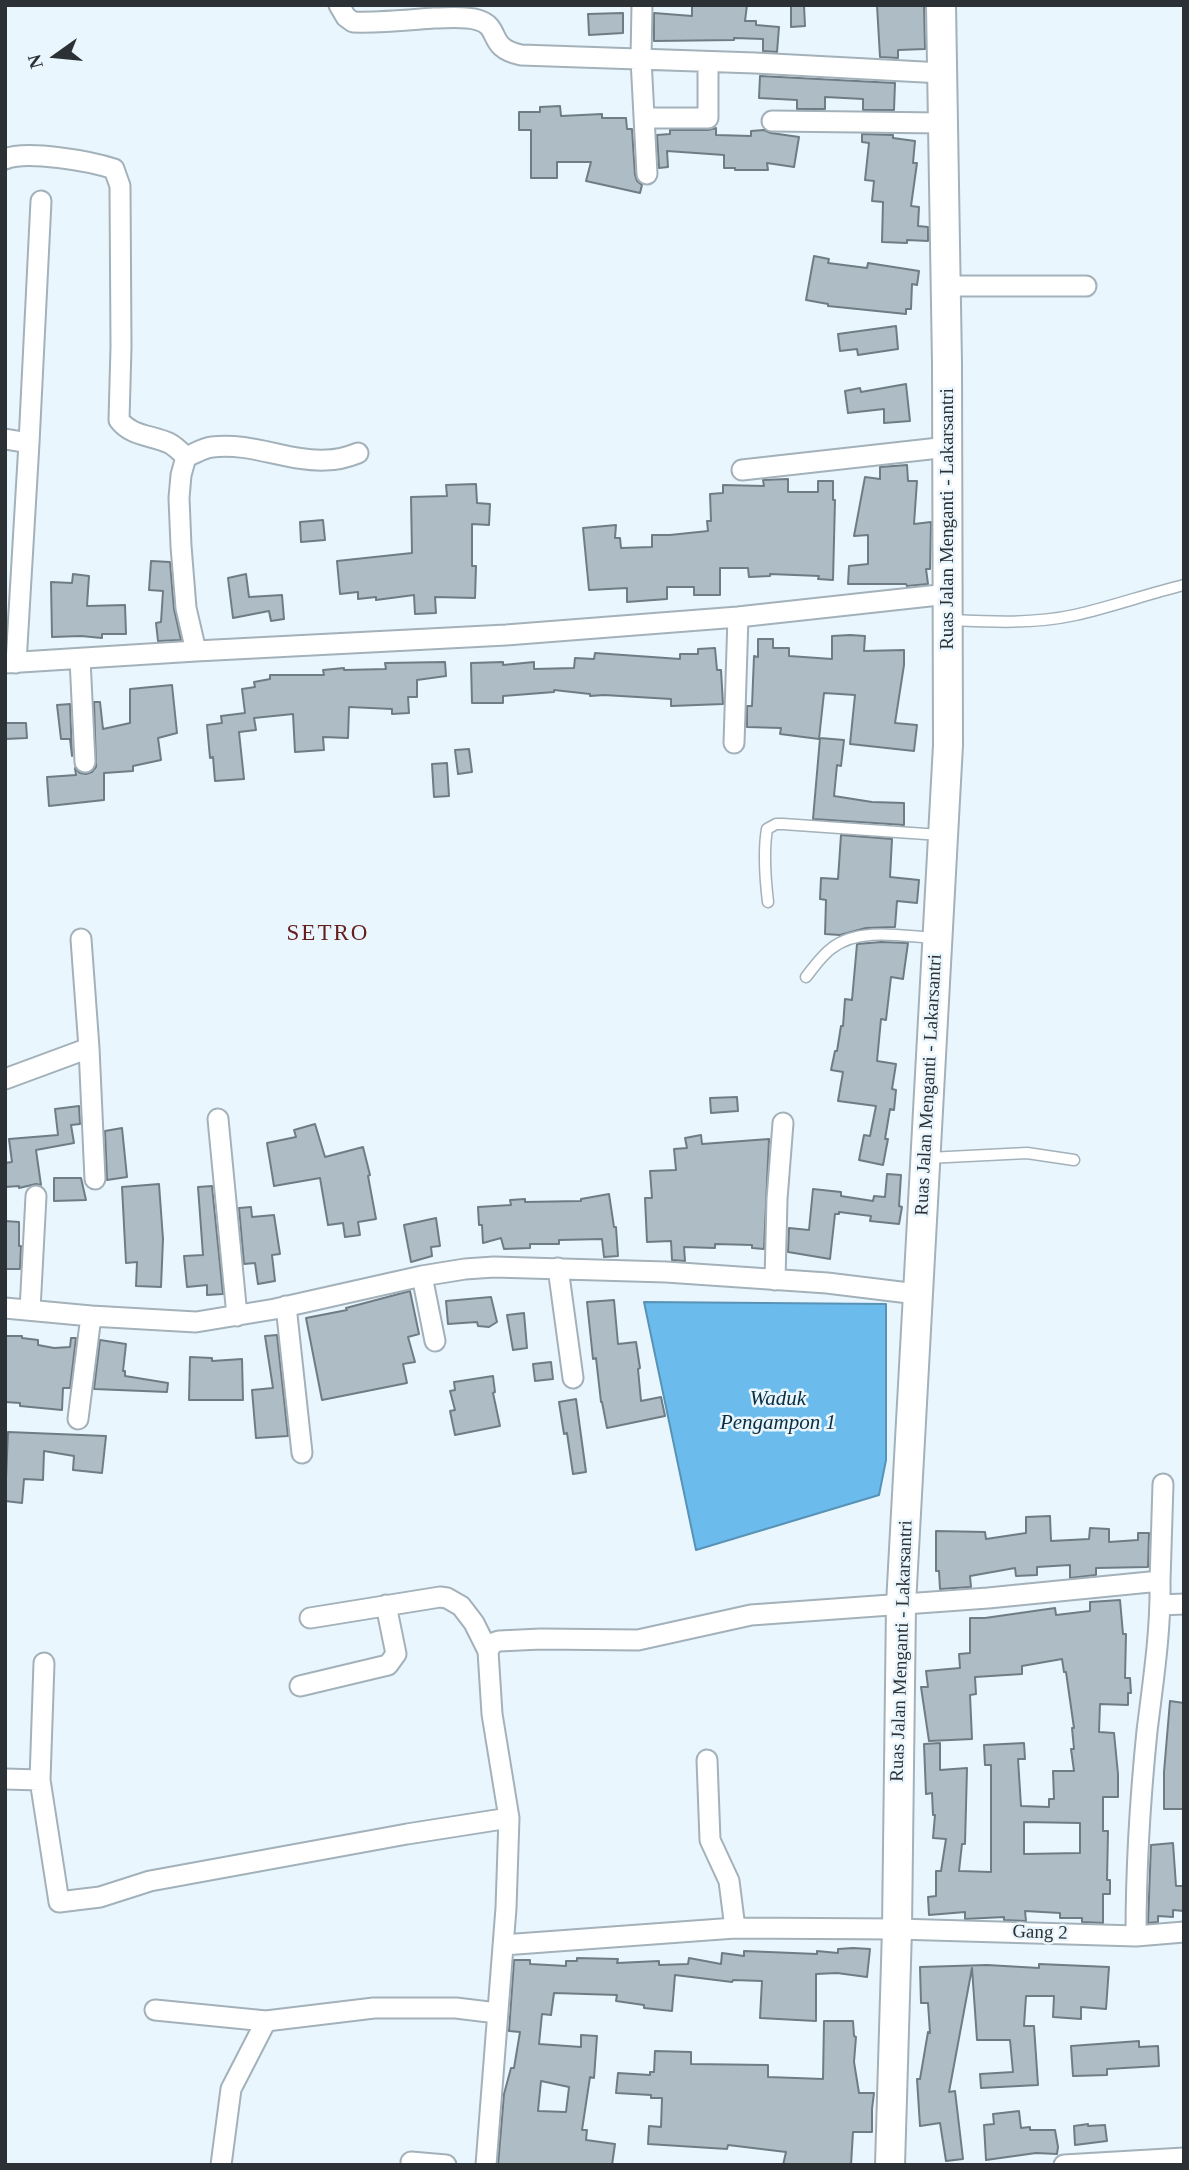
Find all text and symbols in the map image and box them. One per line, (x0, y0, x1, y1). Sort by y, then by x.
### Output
north arrow (21, 21, 91, 91)
text: N (23, 52, 47, 71)
street label: Ruas Jalan Menganti - Lakarsantri (937, 388, 959, 650)
district label: SETRO (287, 920, 369, 948)
street label: Ruas Jalan Menganti - Lakarsantri (911, 954, 947, 1216)
water label: Waduk Pengampon 1 (720, 1386, 836, 1436)
street label: Ruas Jalan Menganti - Lakarsantri (886, 1520, 918, 1782)
street label: Gang 2 (1012, 1921, 1068, 1945)

